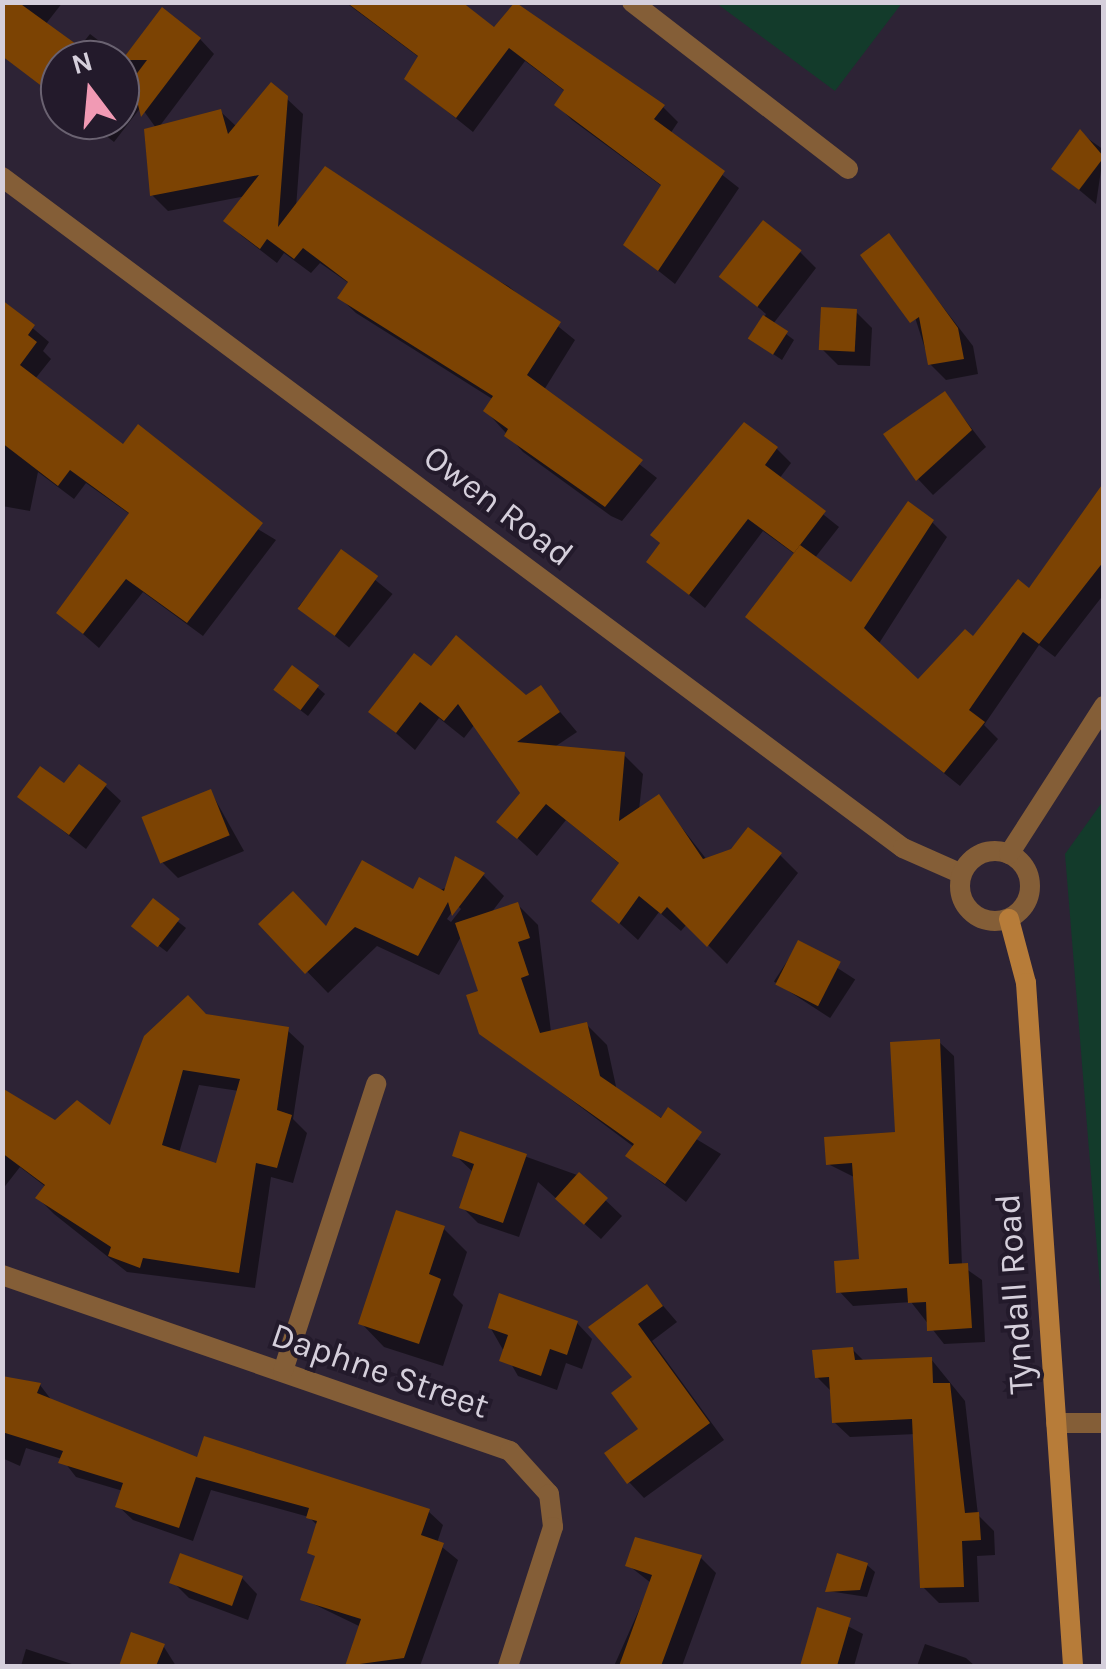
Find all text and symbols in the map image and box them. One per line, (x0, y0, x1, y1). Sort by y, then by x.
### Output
north arrow (40, 40, 140, 140)
text: N (68, 44, 96, 81)
street label: Owen Road (415, 436, 581, 576)
street label: Tyndall Road (987, 1192, 1043, 1396)
street label: Daphne Street (266, 1314, 494, 1428)

